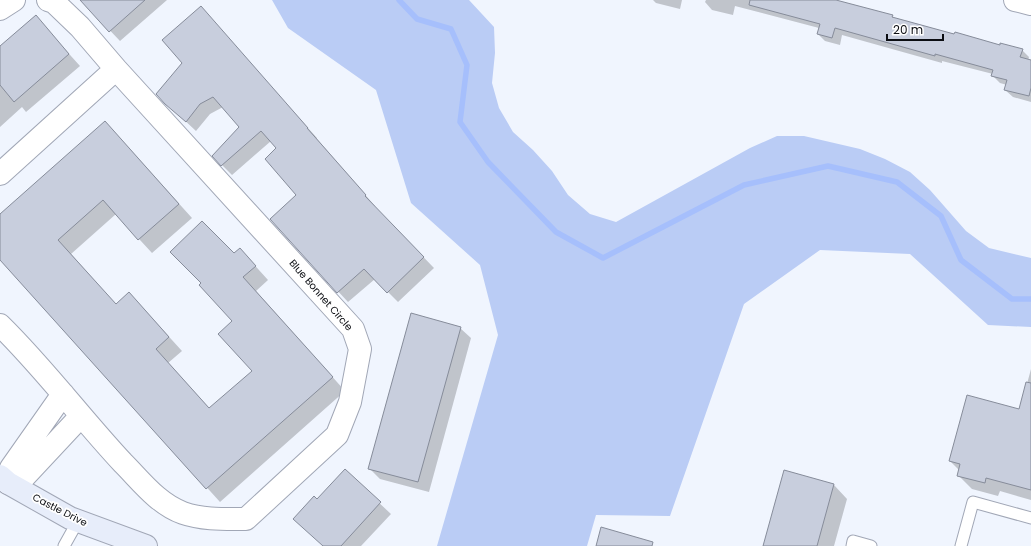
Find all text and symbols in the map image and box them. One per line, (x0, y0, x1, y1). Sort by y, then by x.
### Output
scale bar (887, 16, 943, 42)
text: 20 m (893, 21, 923, 38)
street label: Blue Bonnet Circle (286, 256, 356, 334)
street label: Castle Drive (30, 490, 90, 530)

